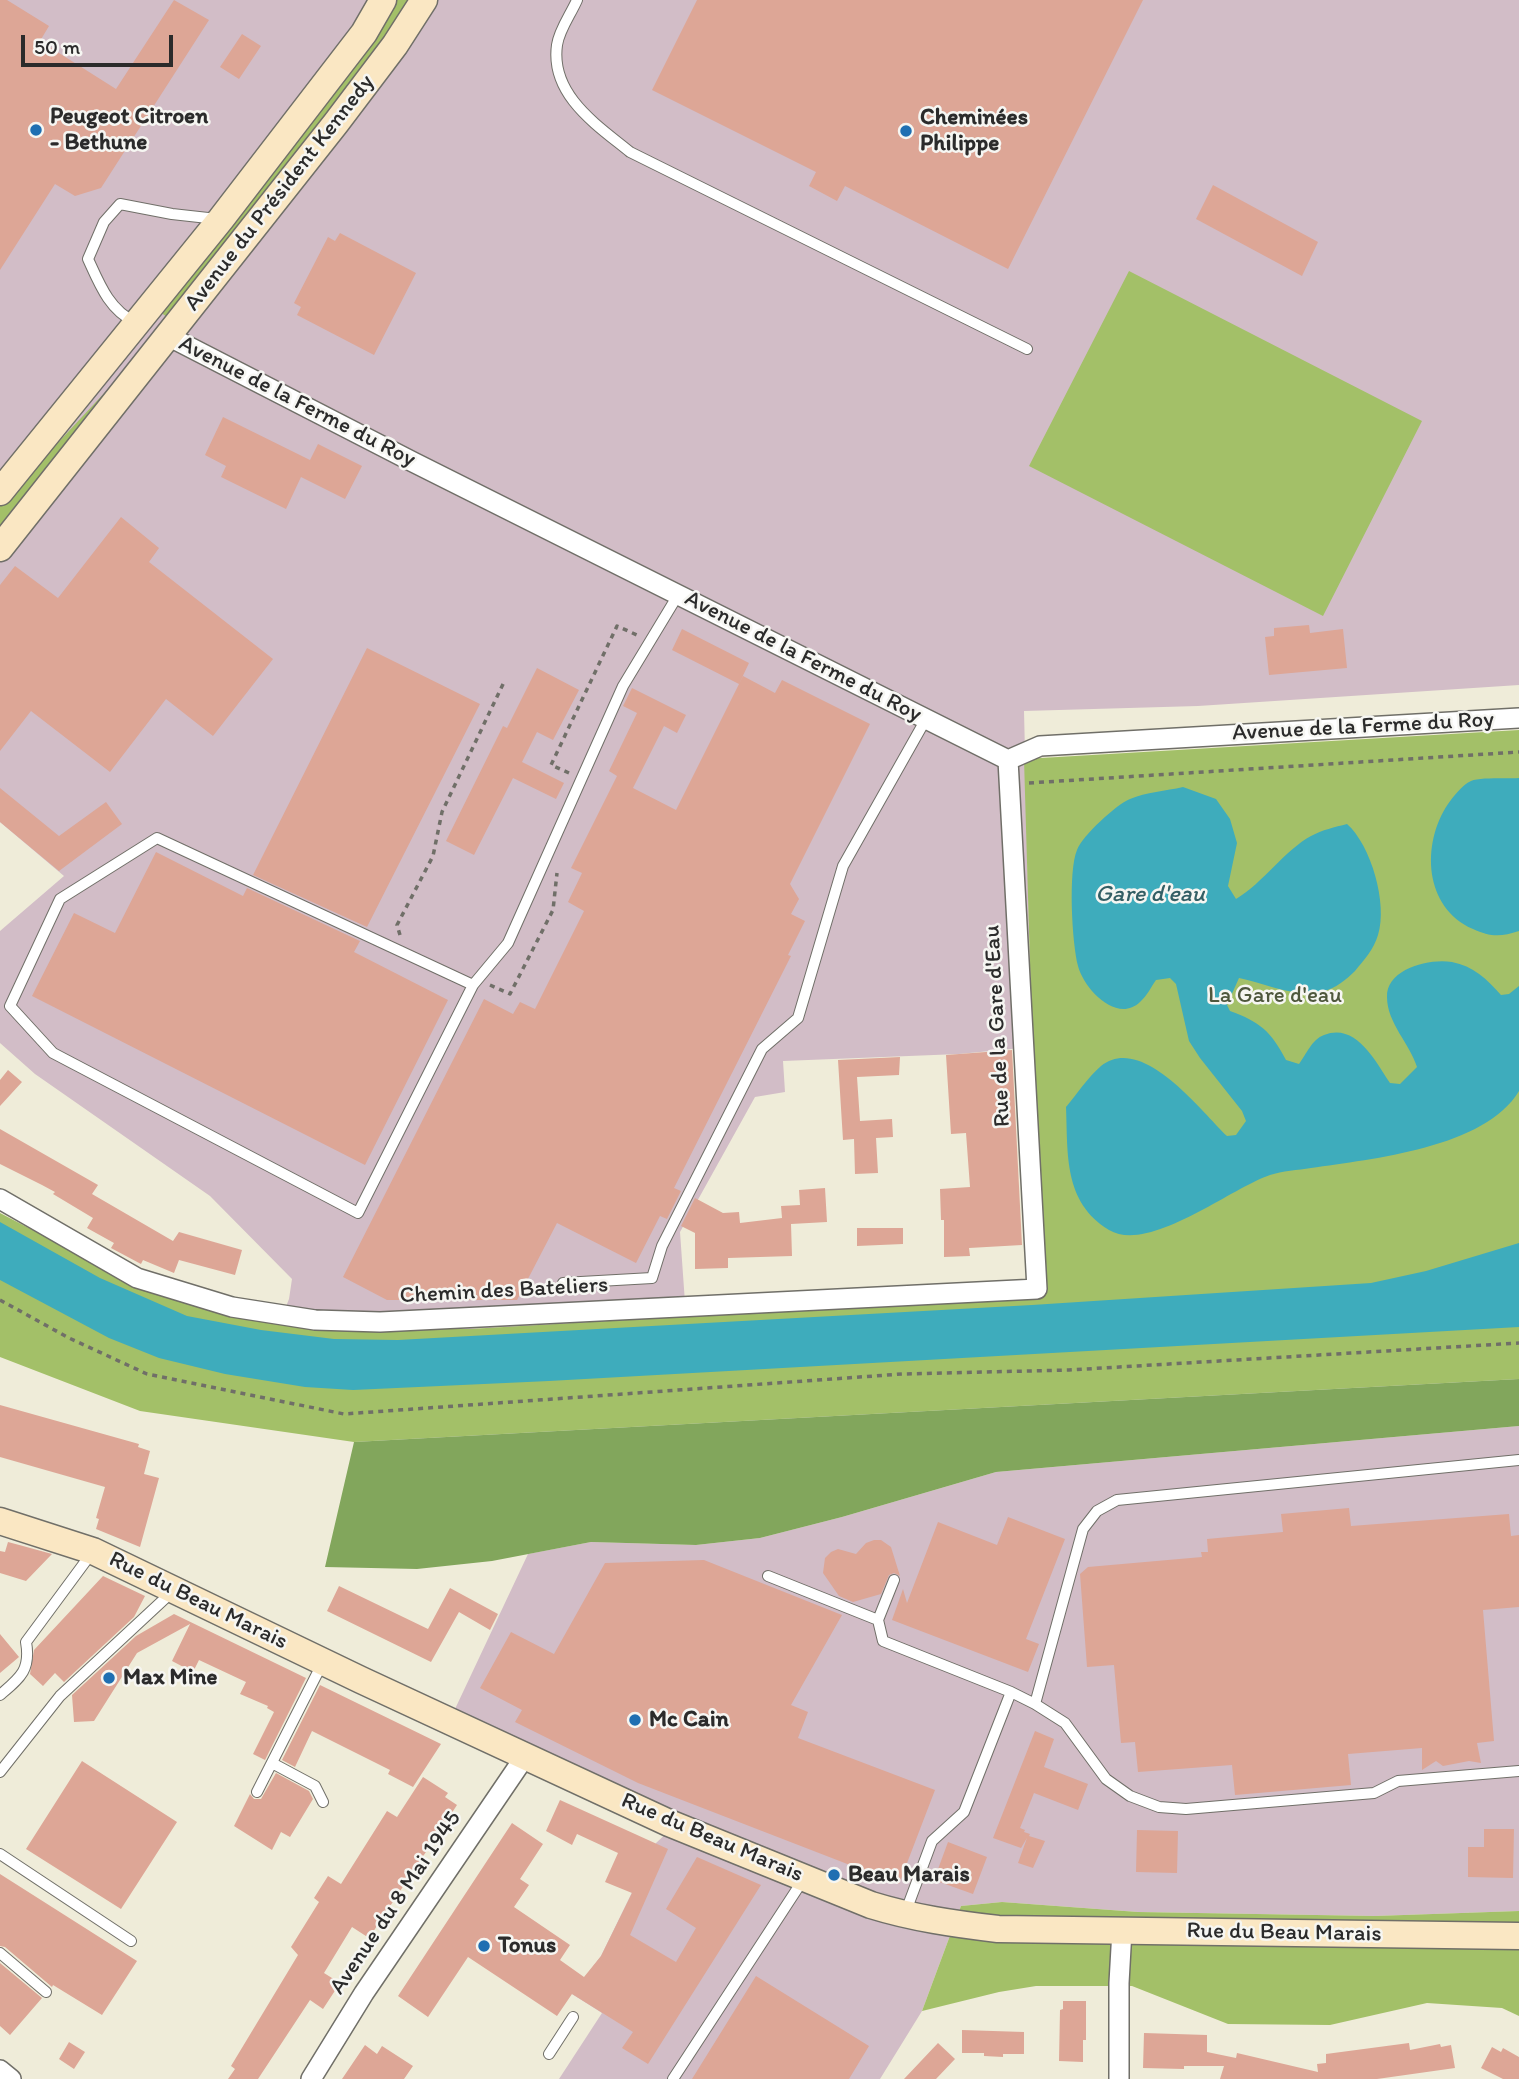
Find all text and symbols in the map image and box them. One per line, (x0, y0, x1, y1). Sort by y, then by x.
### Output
scale bar (24, 21, 177, 65)
text: 50 m (34, 34, 80, 59)
street label: Avenue du Président Kennedy (179, 69, 381, 317)
place label: Peugeot Citroen - Bethune (50, 103, 208, 157)
place label: Cheminées Philippe (920, 104, 1028, 158)
marker: Peugeot Citroen - Bethune (28, 122, 44, 138)
marker: Cheminées Philippe (898, 123, 914, 139)
street label: Avenue de la Ferme du Roy (174, 330, 420, 474)
street label: Avenue de la Ferme du Roy (680, 585, 926, 729)
street label: Avenue de la Ferme du Roy (1231, 706, 1495, 748)
water label: Gare d'eau (1095, 881, 1205, 909)
street label: Rue de la Gare d'Eau (979, 924, 1017, 1128)
park label: La Gare d'eau (1208, 982, 1342, 1010)
street label: Chemin des Bateliers (399, 1272, 609, 1310)
street label: Rue du Beau Marais (104, 1546, 292, 1656)
place label: Max Mine (123, 1664, 218, 1692)
marker: Max Mine (101, 1670, 117, 1686)
place label: Mc Cain (649, 1706, 729, 1734)
marker: Mc Cain (627, 1712, 643, 1728)
street label: Rue du Beau Marais (617, 1787, 807, 1889)
street label: Avenue du 8 Mai 1945 (324, 1806, 468, 2000)
place label: Beau Marais (848, 1861, 970, 1889)
marker: Beau Marais (826, 1867, 842, 1883)
street label: Rue du Beau Marais (1186, 1918, 1382, 1948)
place label: Tonus (498, 1932, 556, 1960)
marker: Tonus (476, 1938, 492, 1954)

